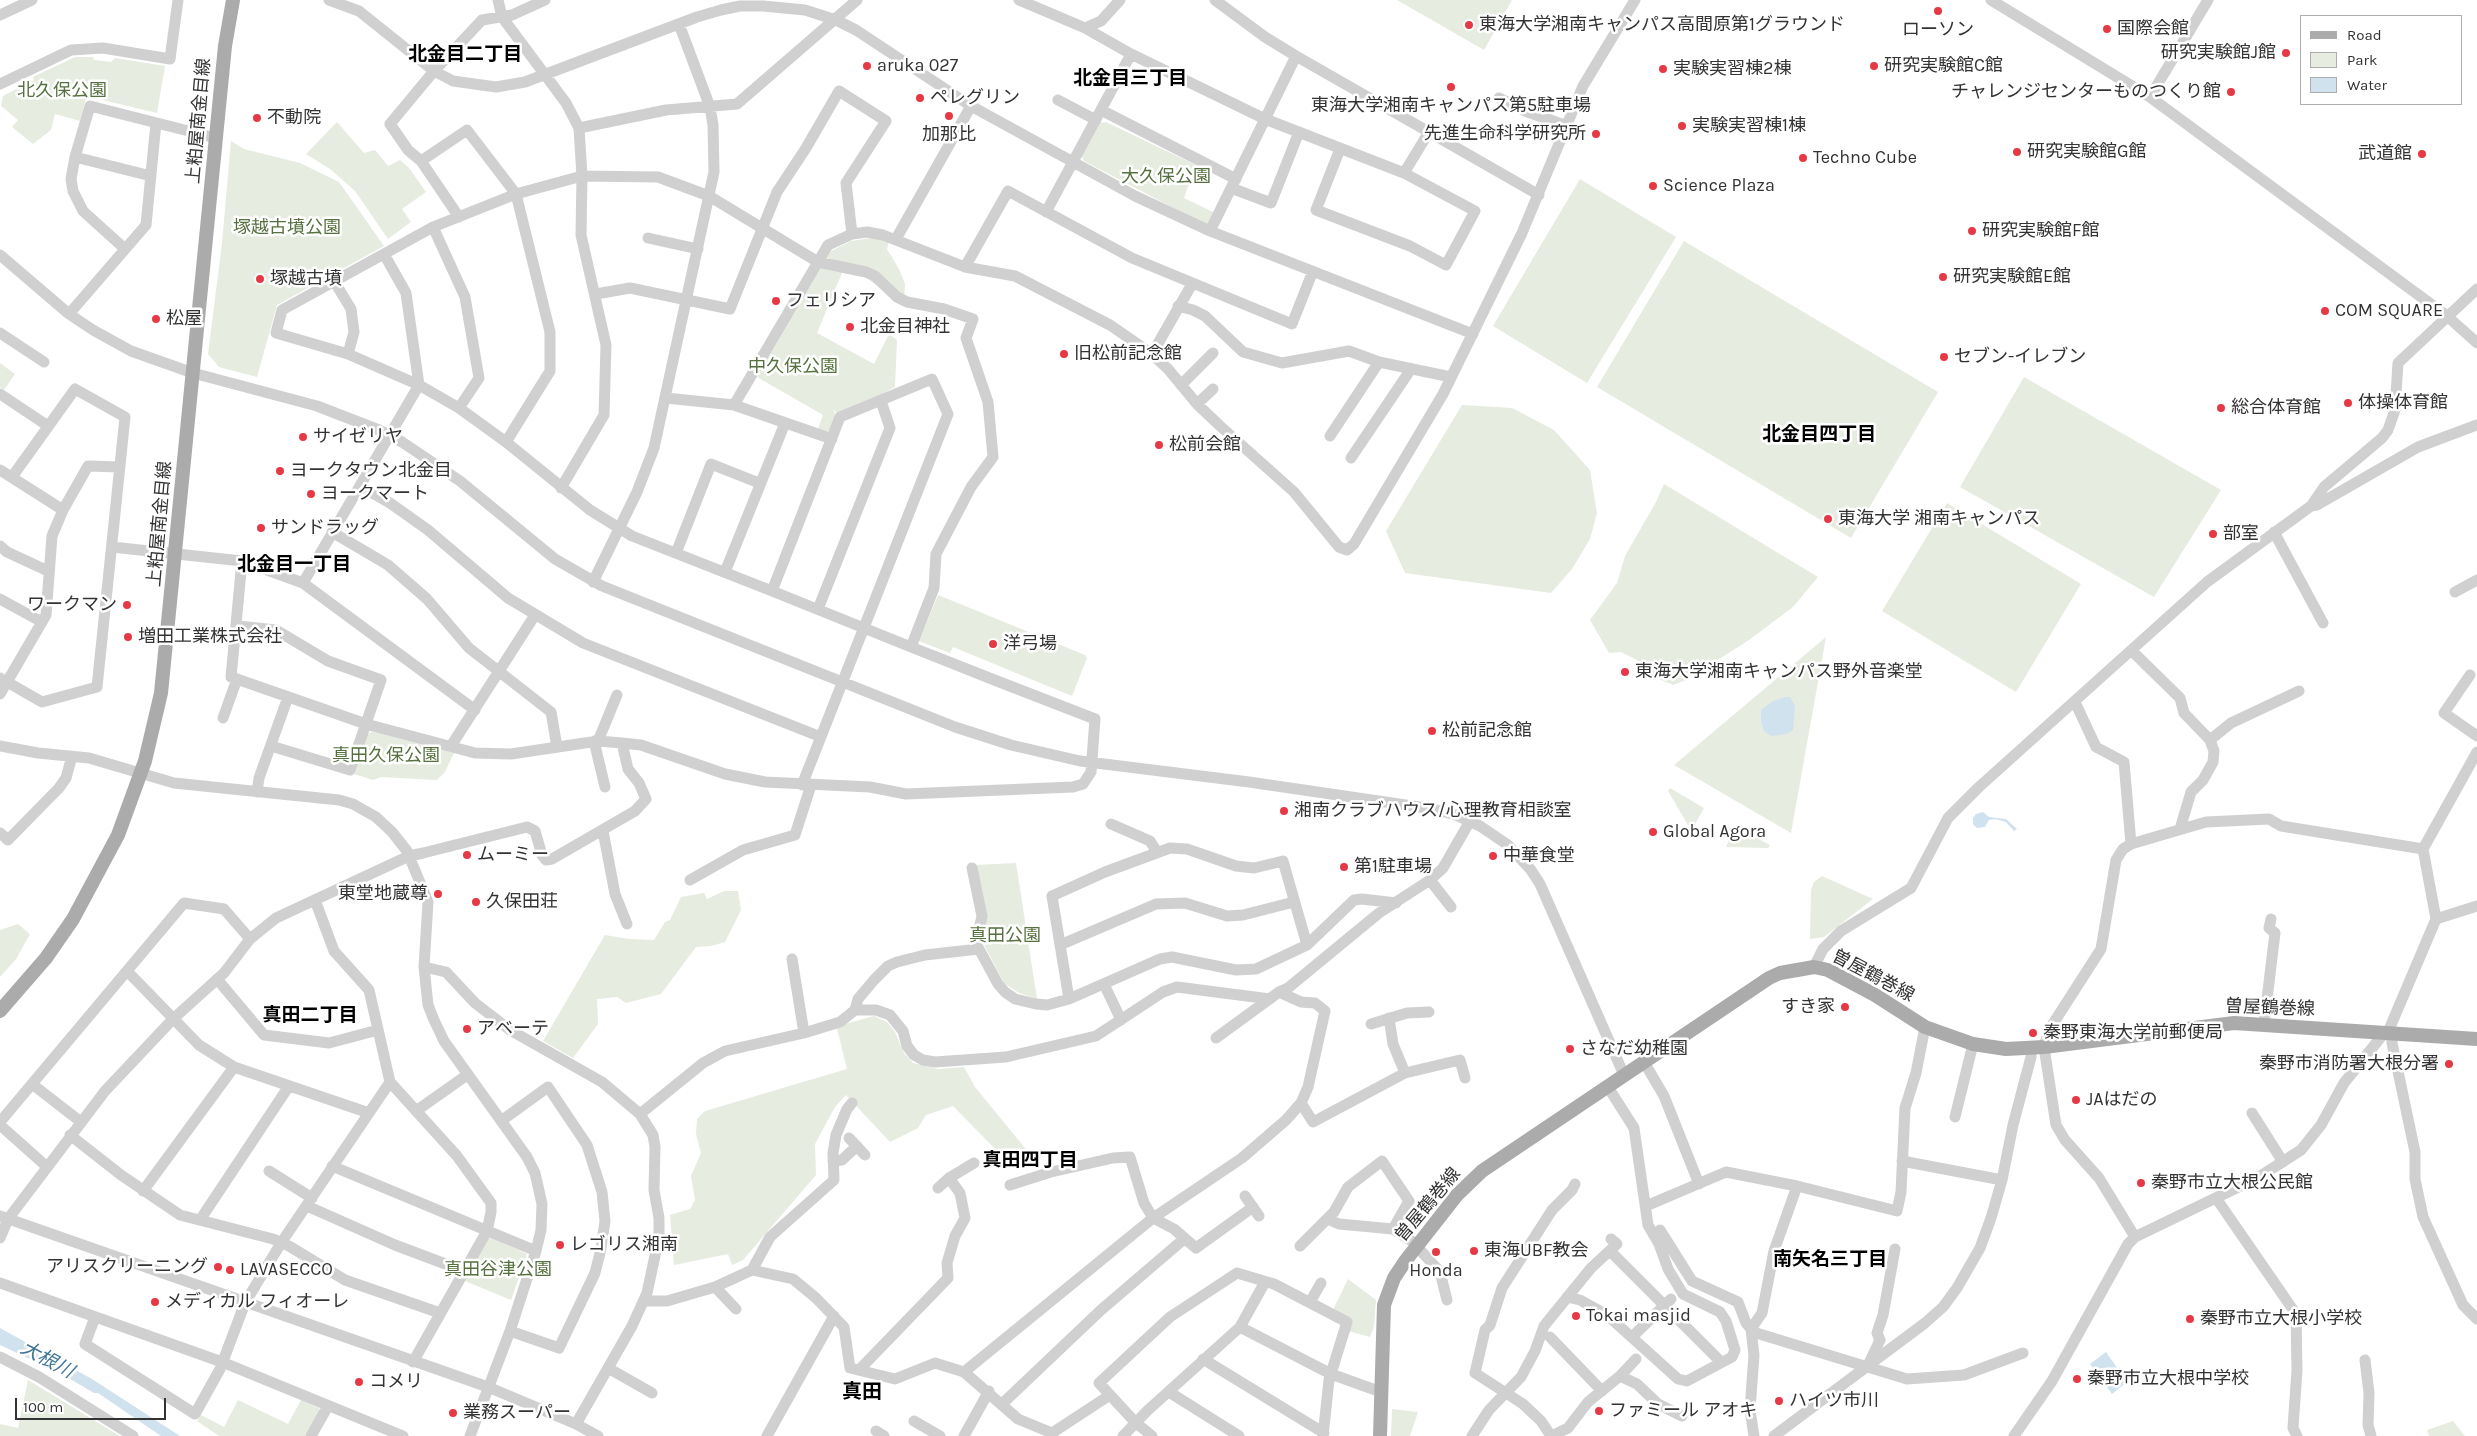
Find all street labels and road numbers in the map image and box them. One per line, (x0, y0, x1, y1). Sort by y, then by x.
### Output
street label: 上粕屋南金目線 (183, 57, 215, 185)
street label: 上粕屋南金目線 (144, 460, 176, 588)
street label: 曽屋鶴巻線 (1828, 945, 1918, 1007)
street label: 曽屋鶴巻線 (2225, 996, 2315, 1020)
street label: 曽屋鶴巻線 (1391, 1164, 1465, 1246)

